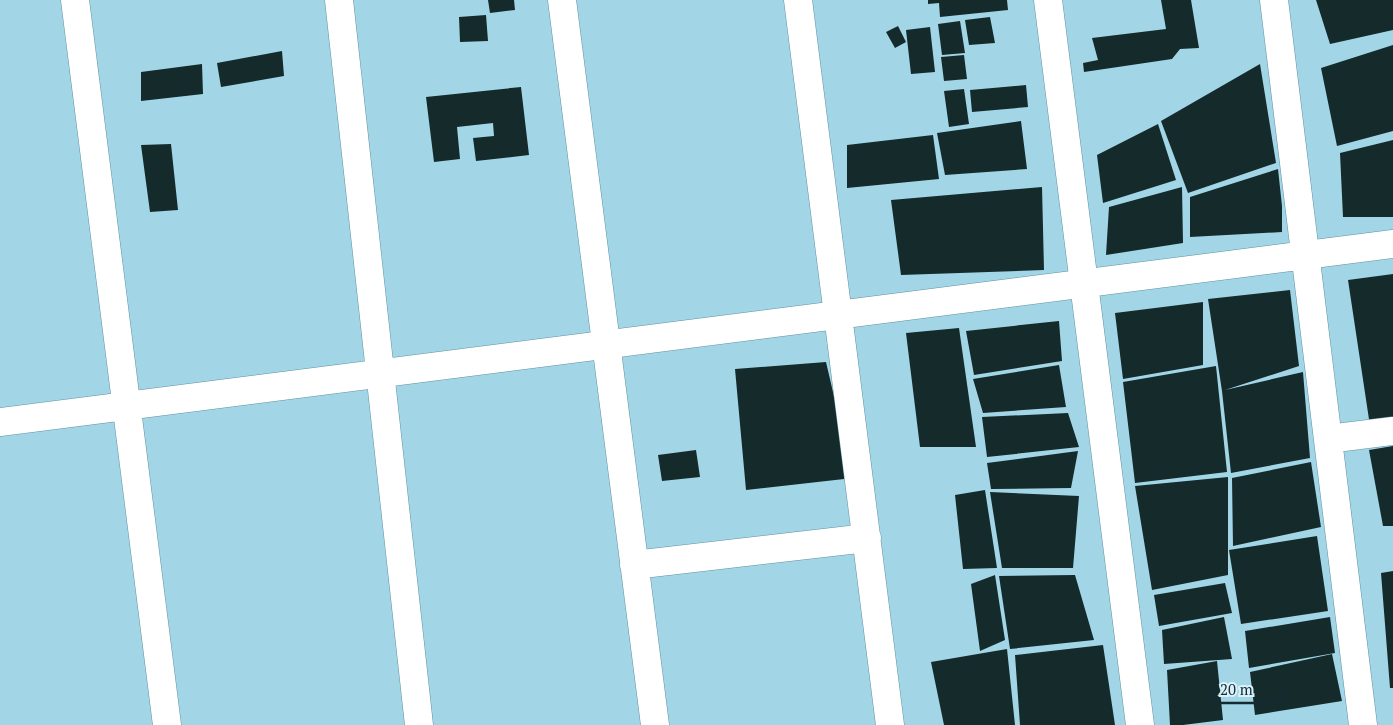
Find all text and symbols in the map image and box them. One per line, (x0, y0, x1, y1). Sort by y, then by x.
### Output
scale bar (1213, 672, 1282, 704)
text: 20 m (1220, 679, 1253, 699)

